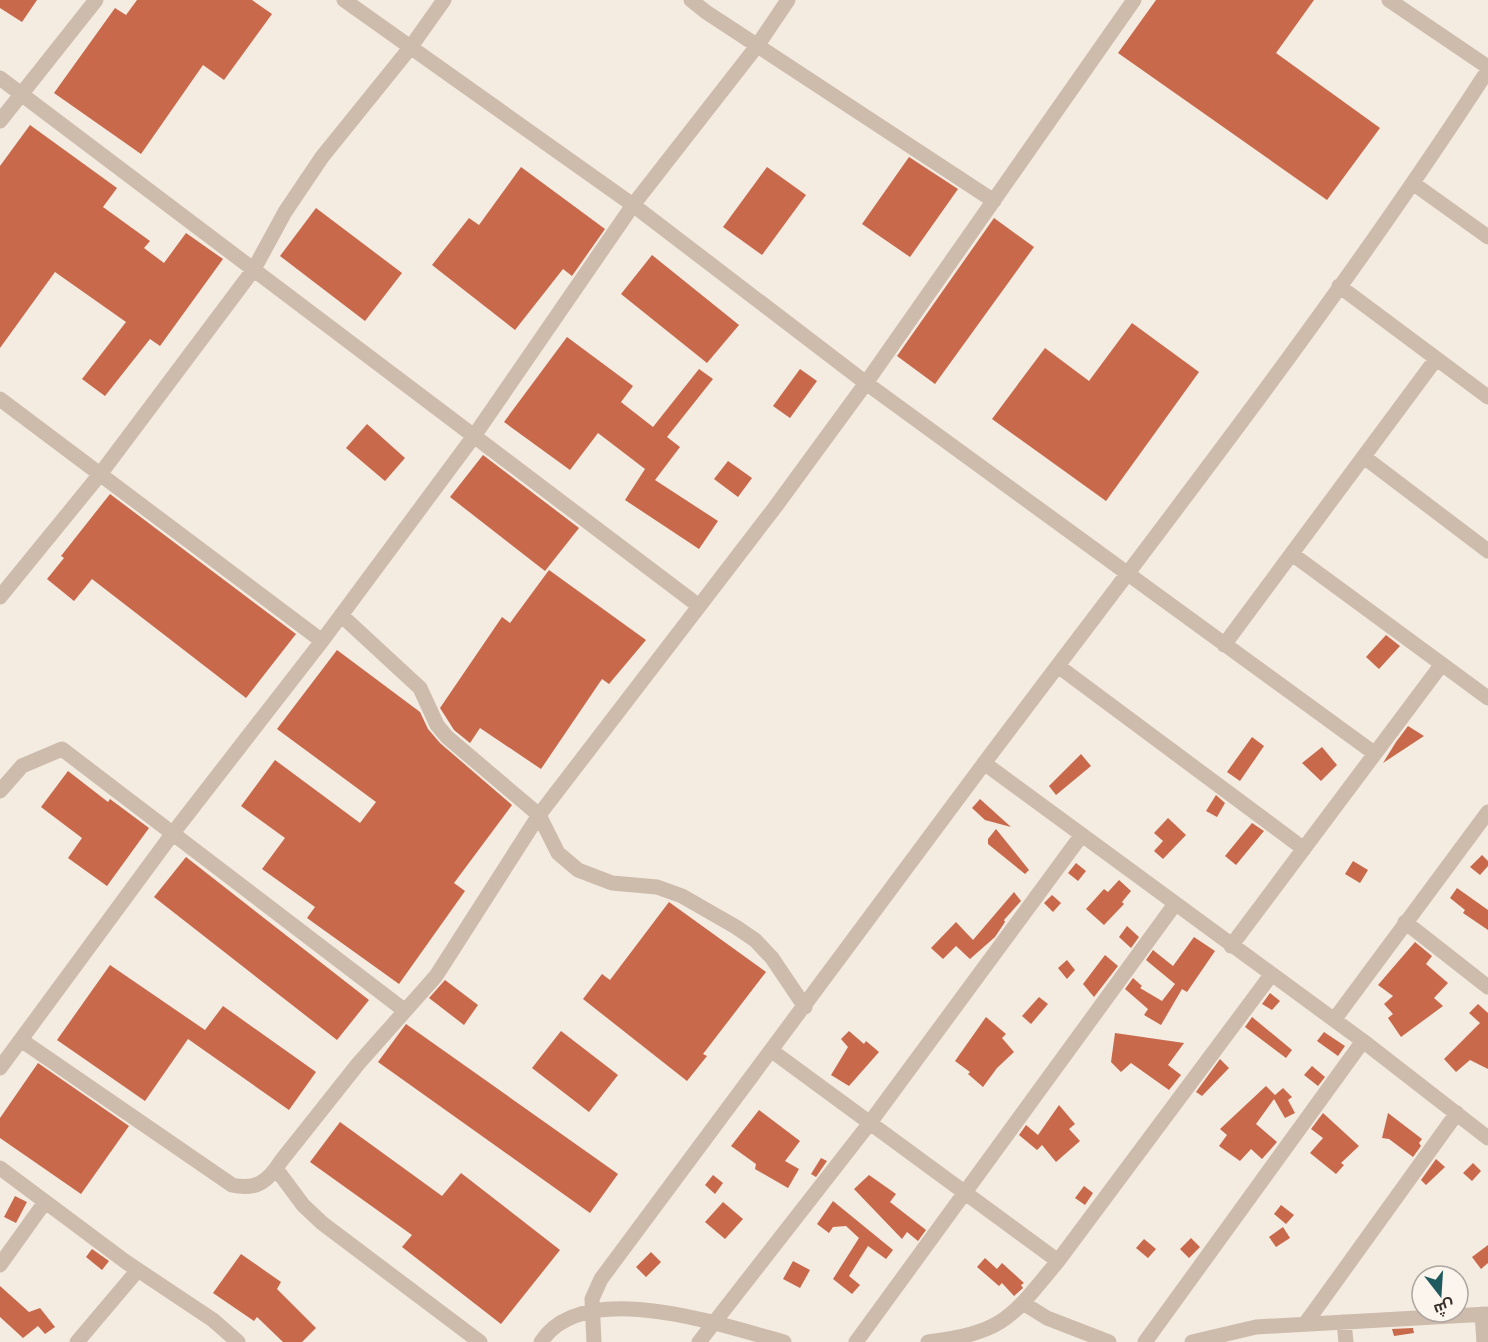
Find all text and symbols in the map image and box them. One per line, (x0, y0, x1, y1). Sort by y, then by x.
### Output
north arrow (1410, 1264, 1470, 1324)
text: ش (1432, 1296, 1457, 1320)

